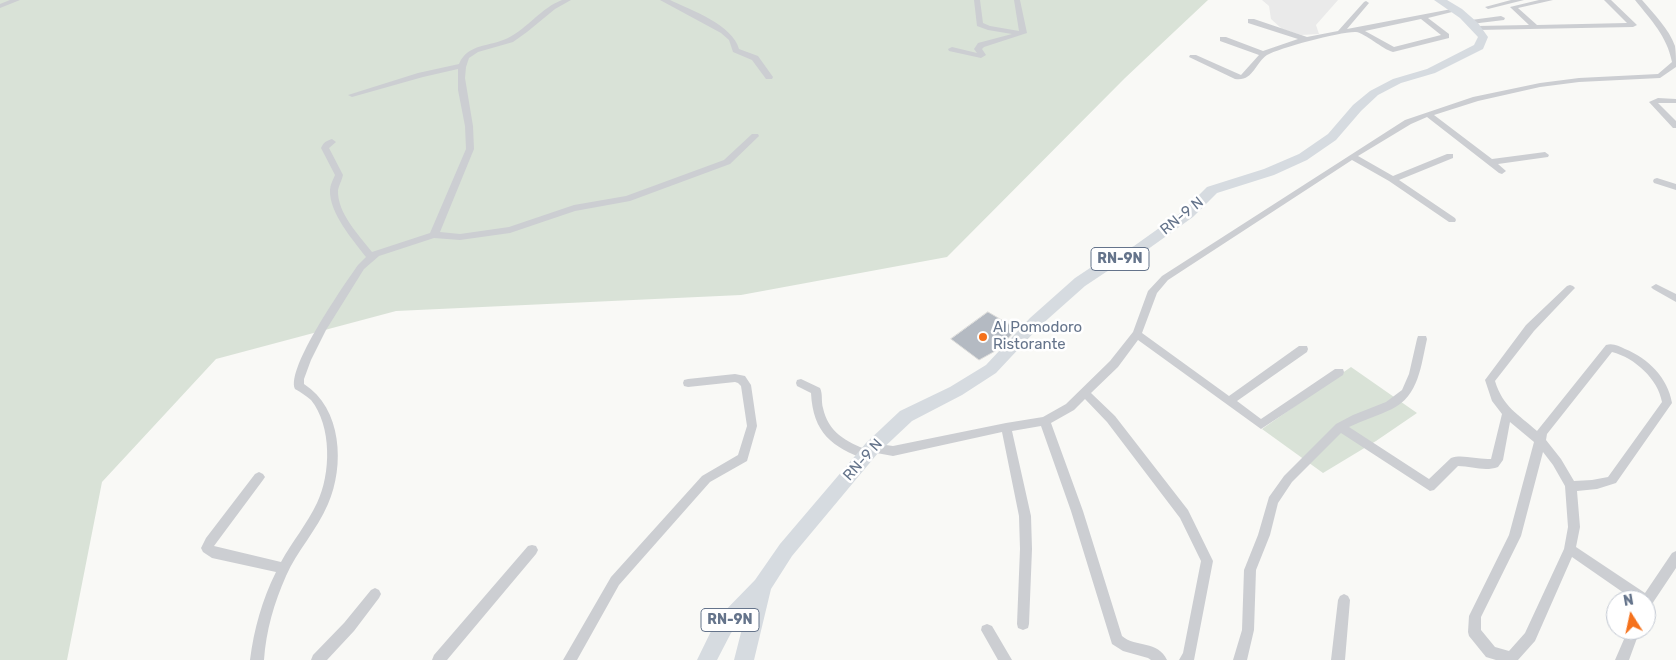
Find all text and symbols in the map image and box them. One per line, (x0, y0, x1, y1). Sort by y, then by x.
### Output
street label: RN-9 N (1157, 193, 1207, 239)
road number: RN-9N (1091, 248, 1149, 270)
place label: Al Pomodoro Ristorante (993, 319, 1082, 354)
marker: Al Pomodoro Ristorante (977, 331, 989, 343)
street label: RN-9 N (840, 435, 886, 485)
north arrow (1606, 590, 1656, 640)
text: N (1622, 591, 1635, 610)
road number: RN-9N (701, 608, 759, 632)

